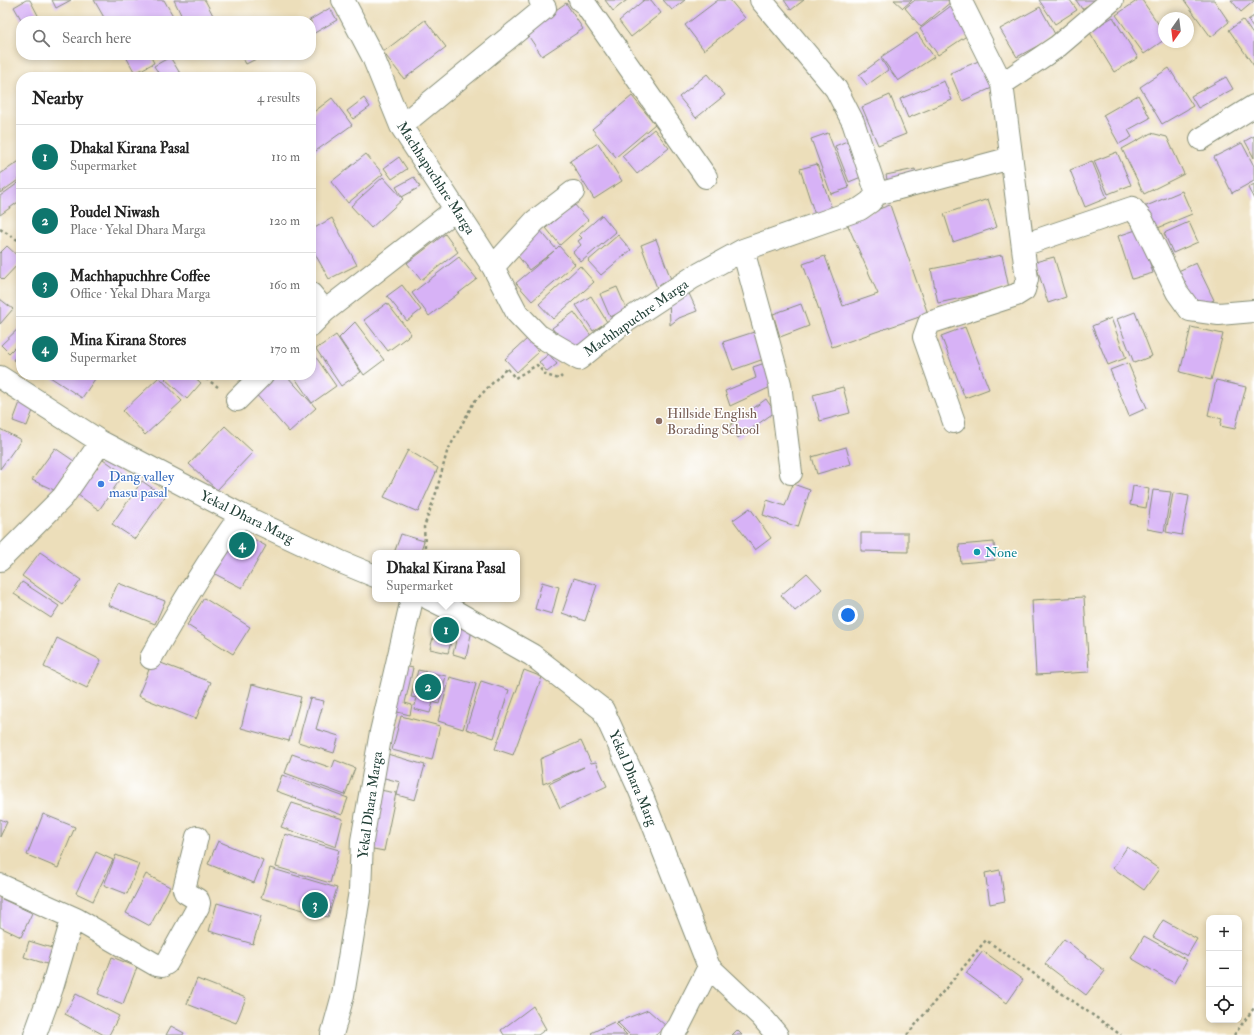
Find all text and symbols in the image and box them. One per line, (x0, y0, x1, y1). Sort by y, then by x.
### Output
north arrow (1158, 12, 1194, 48)
search box (16, 16, 316, 60)
icon: search (30, 27, 52, 49)
text: Search here (62, 29, 131, 48)
text: Nearby (32, 88, 83, 109)
text: 4 results (257, 90, 300, 106)
street label: Machhapuchhre Marga (392, 118, 479, 238)
text: Dhakal Kirana Pasal (70, 139, 189, 158)
text: 1 (43, 149, 47, 165)
text: 110 m (271, 149, 300, 165)
text: Supermarket (70, 158, 137, 174)
text: Poudel Niwash (70, 203, 160, 222)
text: 2 (42, 213, 48, 229)
text: 120 m (269, 213, 300, 229)
text: Place · Yekal Dhara Marga (70, 222, 206, 238)
text: Machhapuchhre Coffee (70, 267, 210, 286)
street label: Machhapuchre Marga (581, 275, 692, 361)
text: 3 (43, 277, 48, 293)
text: 160 m (269, 277, 300, 293)
text: Office · Yekal Dhara Marga (70, 286, 210, 302)
text: Mina Kirana Stores (70, 331, 186, 350)
text: 4 (41, 341, 49, 357)
text: 170 m (270, 341, 300, 357)
text: Supermarket (70, 350, 137, 366)
place label: Hillside English Borading School (667, 405, 760, 438)
marker: Hillside English Borading School (654, 416, 664, 426)
place label: Dang valley masu pasal (109, 468, 175, 502)
marker: Dang valley masu pasal (96, 479, 106, 489)
street label: Yekal Dhara Marg (197, 487, 298, 548)
pin: 4 (229, 530, 255, 560)
place label: None (985, 544, 1017, 561)
marker: None (972, 547, 982, 557)
popup (372, 550, 520, 602)
text: Dhakal Kirana Pasal (386, 559, 506, 578)
text: Supermarket (386, 578, 453, 594)
your location (838, 605, 858, 625)
pin: 1 (433, 615, 459, 645)
pin: 2 (415, 672, 441, 702)
street label: Yekal Dhara Marg (605, 727, 661, 830)
street label: Yekal Dhara Marga (354, 750, 386, 860)
pin: 3 (302, 890, 328, 920)
map controls (1206, 915, 1242, 1023)
button: + (1206, 915, 1242, 951)
button: − (1206, 951, 1242, 987)
button: locate (1206, 987, 1242, 1023)

